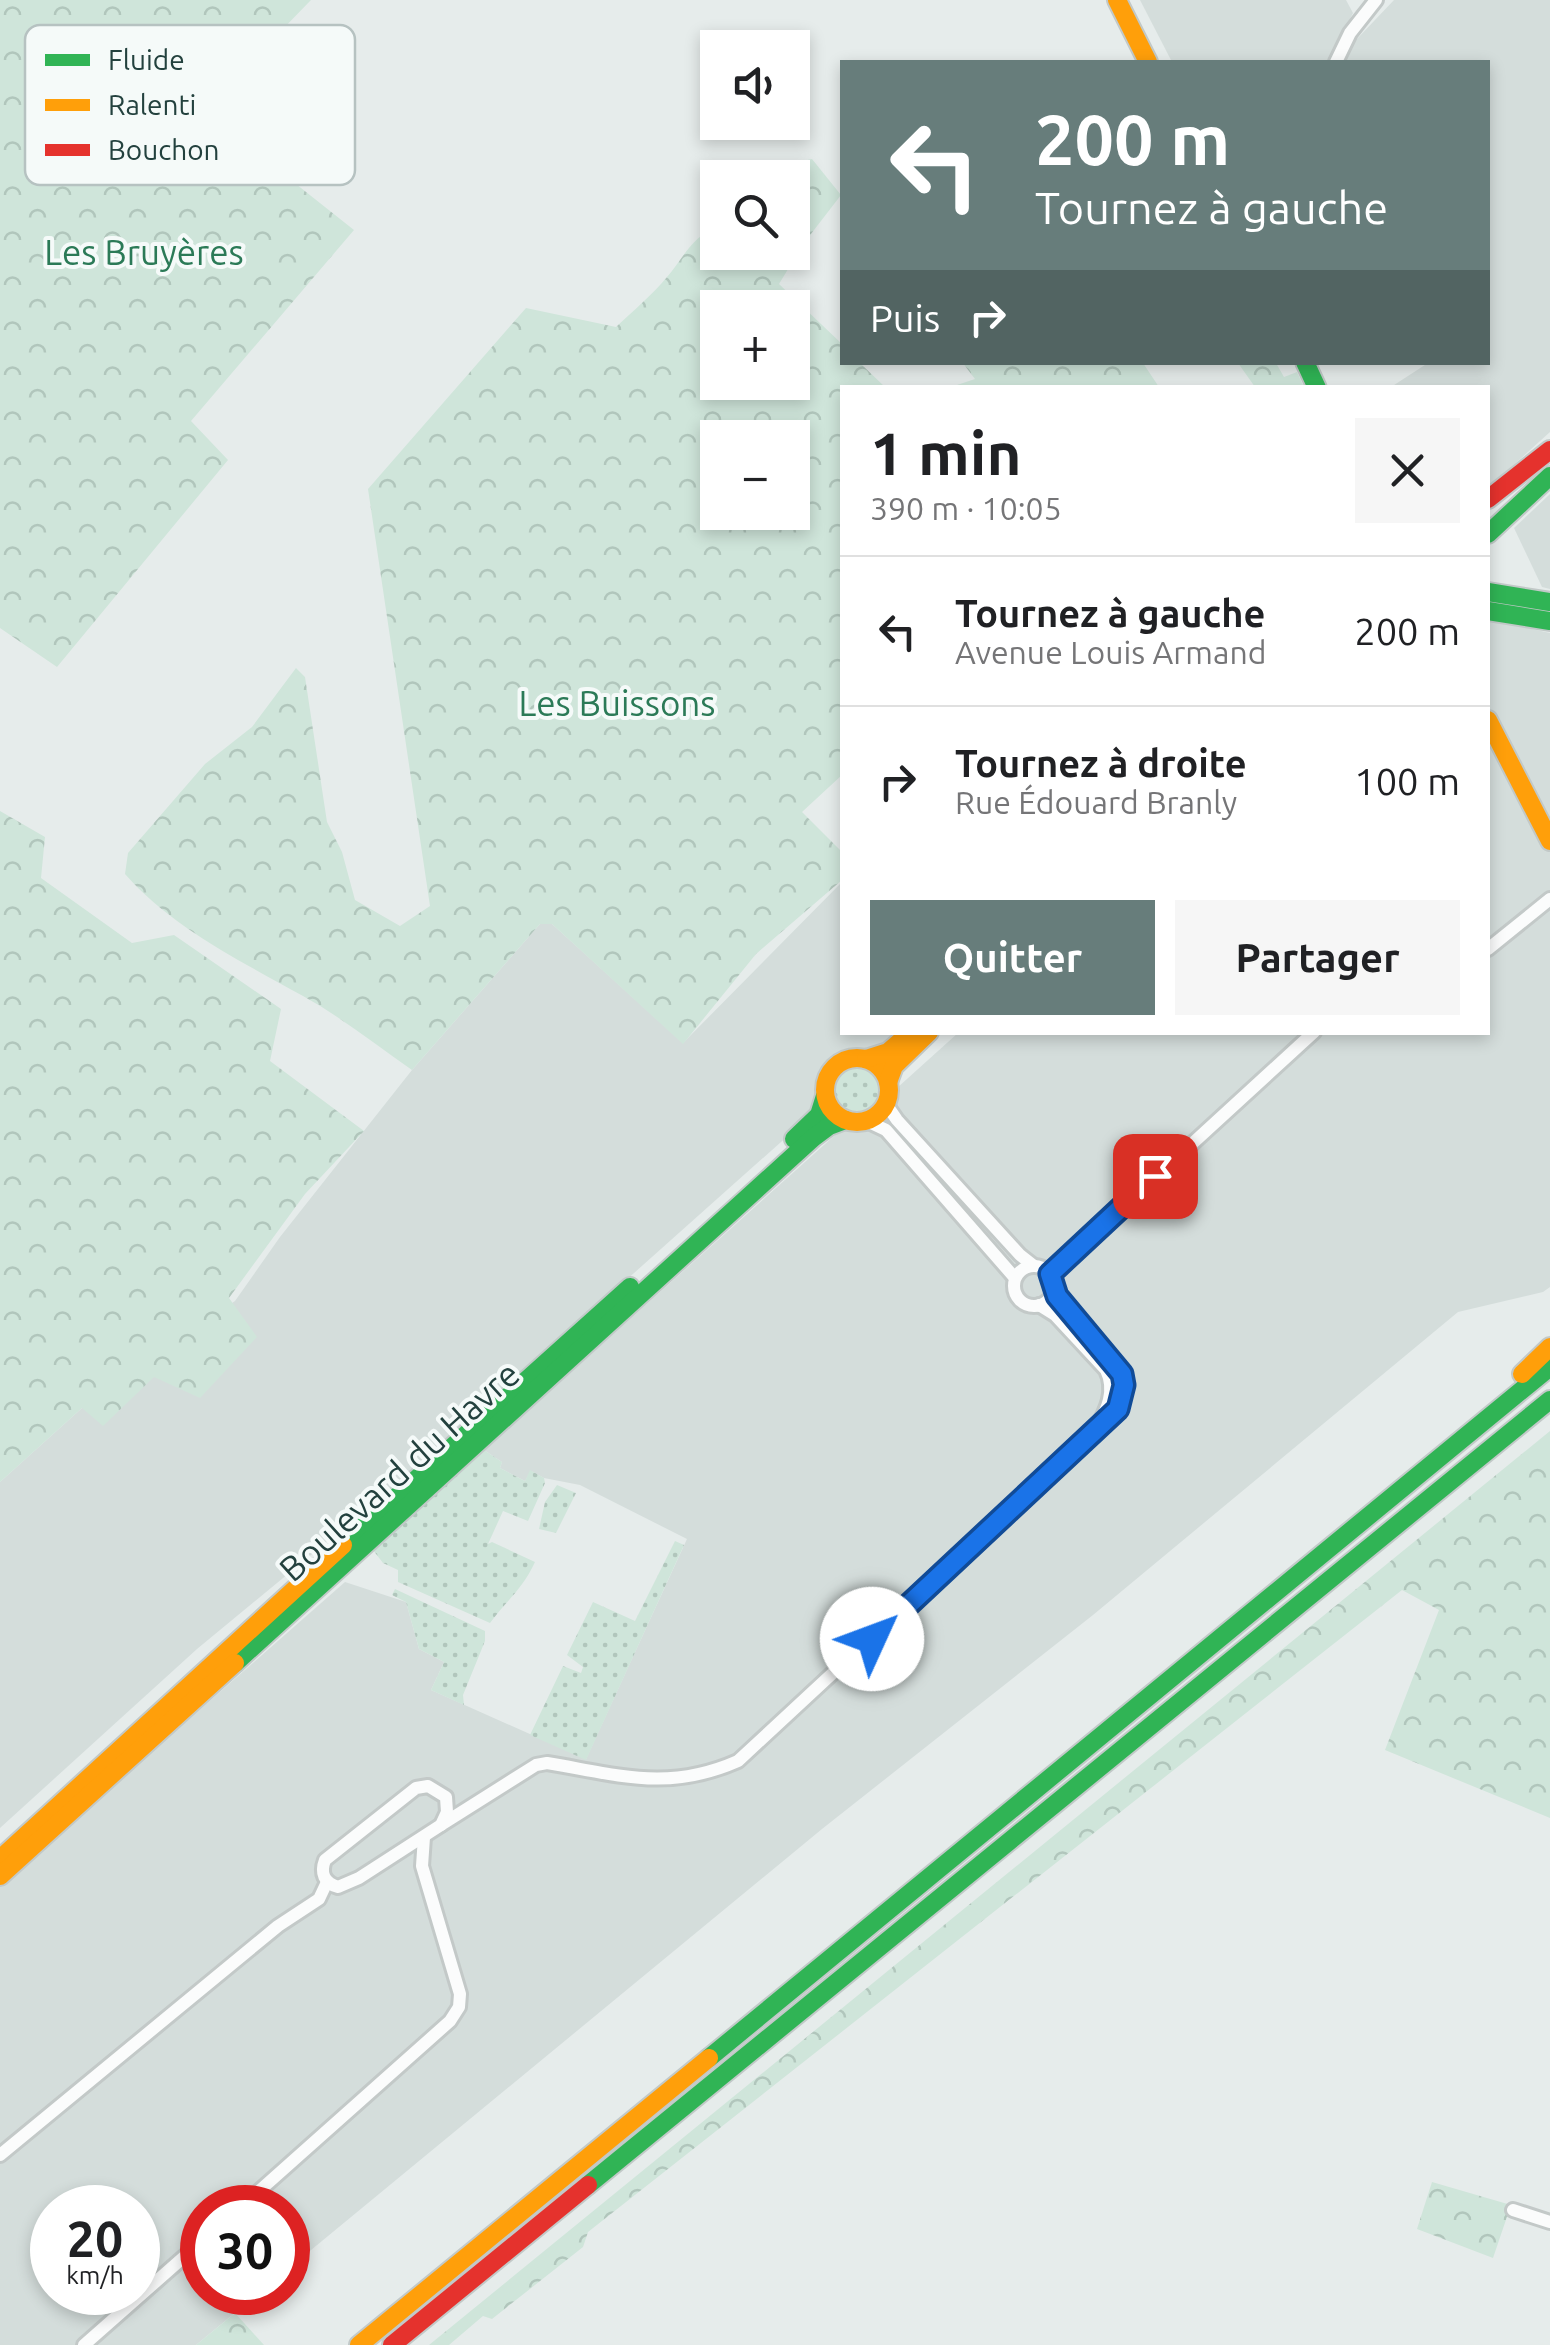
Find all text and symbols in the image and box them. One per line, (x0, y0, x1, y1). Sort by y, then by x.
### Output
legend (25, 25, 355, 185)
map controls (700, 30, 810, 530)
button: sound (700, 30, 810, 140)
text: Fluide (108, 44, 185, 75)
text: Ralenti (108, 89, 196, 120)
icon: left (870, 100, 1000, 230)
text: 200 m (1035, 100, 1230, 178)
text: Bouchon (108, 134, 220, 165)
button: search (700, 160, 810, 270)
text: Tournez à gauche (1035, 182, 1388, 233)
park label: Les Bruyères (44, 232, 244, 272)
button: + (700, 290, 810, 400)
icon: right (960, 290, 1015, 345)
text: Puis (870, 297, 940, 339)
button: close (1355, 418, 1460, 523)
text: 1 min (870, 419, 1022, 486)
button: − (700, 420, 810, 530)
text: 390 m · 10:05 (870, 490, 1062, 526)
text: Tournez à gauche (955, 592, 1265, 634)
icon: left (870, 604, 925, 659)
text: 200 m (1354, 610, 1460, 652)
text: Avenue Louis Armand (955, 634, 1266, 670)
park label: Les Buissons (518, 683, 716, 723)
text: Tournez à droite (955, 742, 1247, 784)
icon: right (870, 754, 925, 809)
text: 100 m (1354, 760, 1460, 802)
text: Rue Édouard Branly (955, 784, 1237, 820)
button: Quitter (870, 900, 1155, 1015)
button: Partager (1175, 900, 1460, 1015)
pin (1113, 1134, 1198, 1219)
icon: arrive (1128, 1149, 1183, 1204)
street label: Boulevard du Havre (271, 1353, 527, 1589)
position arrow (820, 1587, 924, 1691)
speed limit sign: 30 (180, 2185, 310, 2315)
text: 20 (67, 2210, 123, 2266)
text: km/h (66, 2261, 124, 2289)

